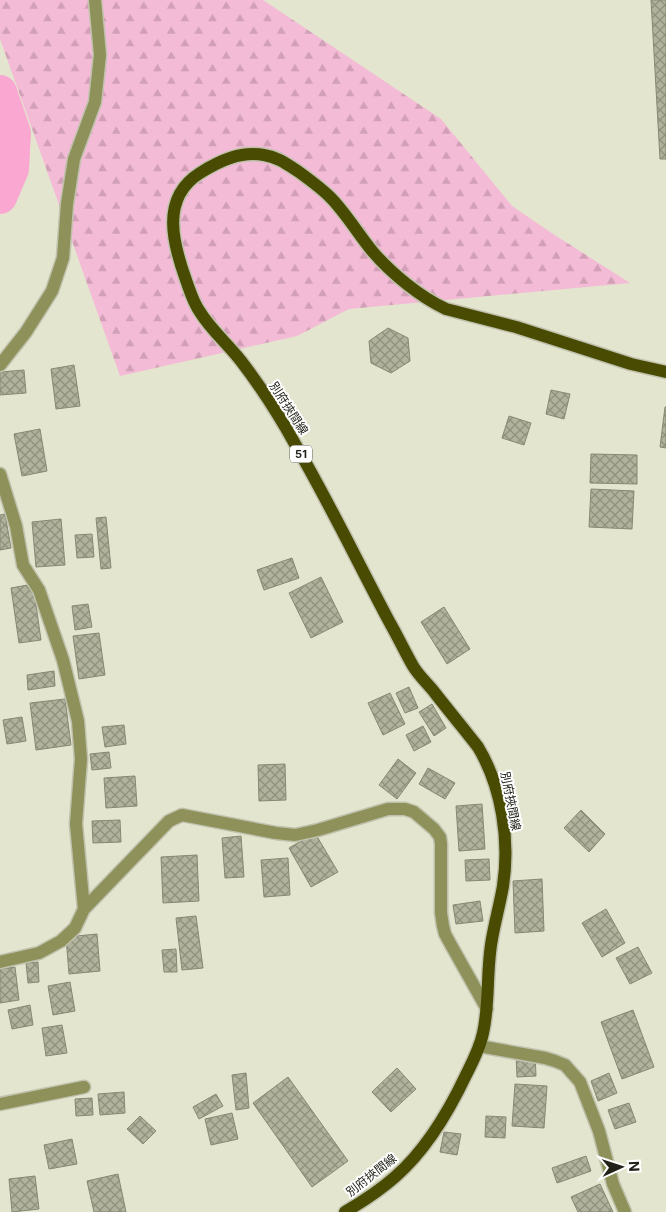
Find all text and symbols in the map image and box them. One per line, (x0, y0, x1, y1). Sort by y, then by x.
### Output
street label: 別府挾間線 (266, 379, 312, 437)
road number: 51 (290, 446, 312, 462)
street label: 別府挾間線 (498, 770, 524, 832)
north arrow (596, 1142, 646, 1192)
street label: 別府挾間線 (343, 1151, 399, 1199)
text: N (626, 1161, 643, 1172)

